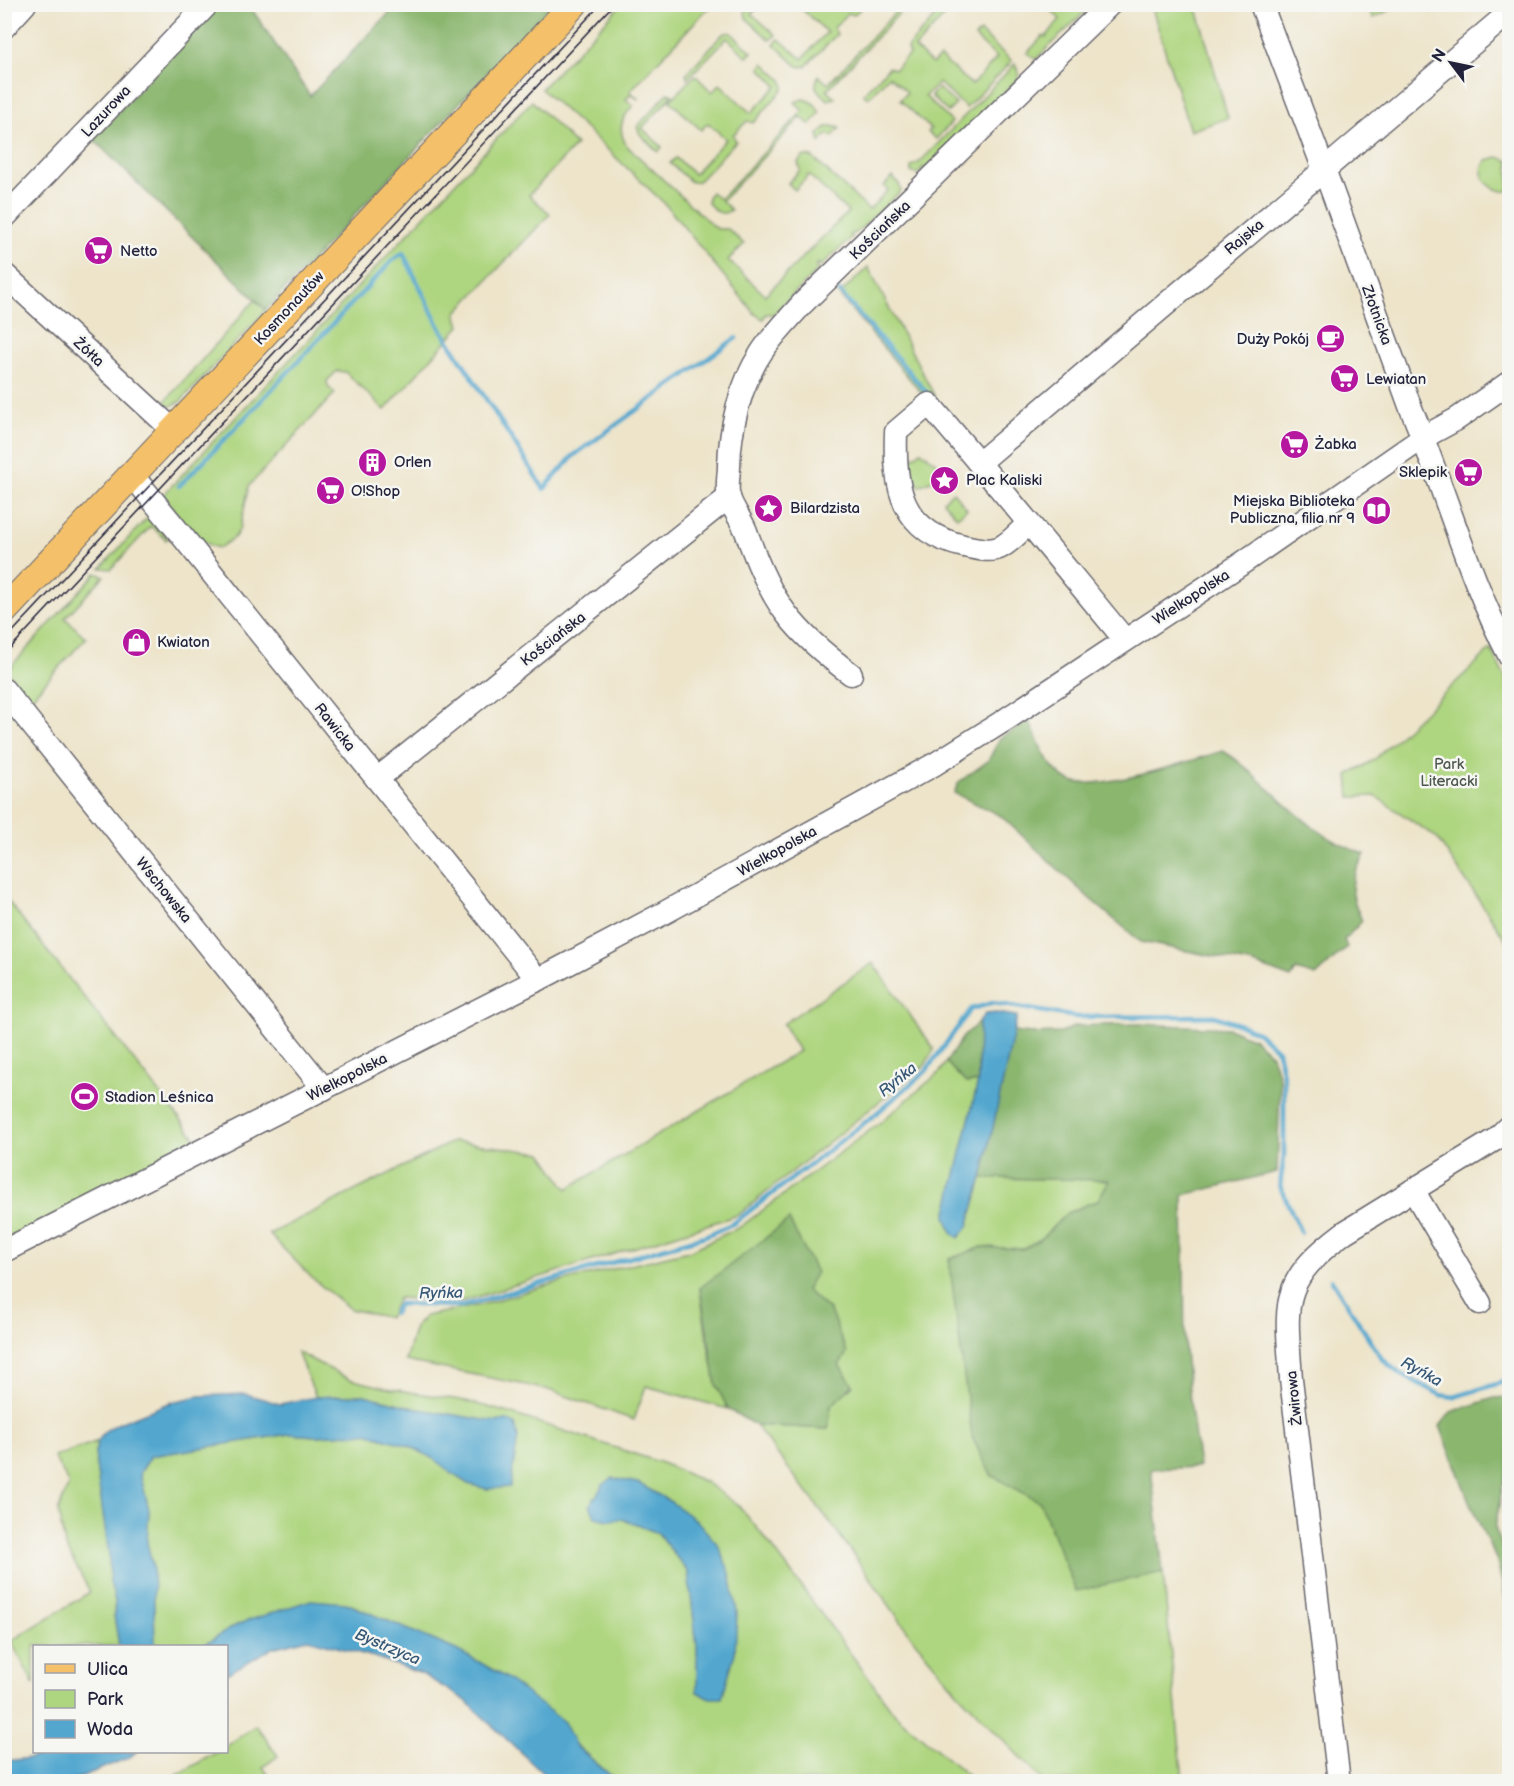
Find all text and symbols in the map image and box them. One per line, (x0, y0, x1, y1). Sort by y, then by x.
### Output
north arrow (1421, 33, 1481, 93)
text: N (1428, 46, 1451, 66)
street label: Lazurowa (78, 81, 135, 141)
street label: Kościańska (846, 197, 915, 264)
street label: Rajska (1221, 215, 1268, 259)
supermarket icon: Netto (83, 235, 115, 267)
place label: Netto (120, 242, 157, 261)
street label: Kosmonautów (250, 267, 328, 349)
street label: Złotnicka (1357, 282, 1396, 348)
cafe icon: Duży Pokój (1314, 323, 1346, 355)
place label: Duży Pokój (1236, 330, 1309, 349)
street label: Żółta (69, 333, 108, 371)
supermarket icon: Lewiatan (1329, 363, 1361, 395)
place label: Lewiatan (1366, 370, 1426, 389)
supermarket icon: Żabka (1278, 428, 1310, 460)
place label: Żabka (1314, 435, 1357, 454)
building icon: Orlen (357, 446, 389, 478)
place label: Orlen (394, 453, 431, 472)
supermarket icon: Sklepik (1452, 456, 1484, 488)
place label: Sklepik (1399, 463, 1448, 482)
place icon: Plac Kaliski (929, 464, 961, 496)
place label: Plac Kaliski (966, 471, 1042, 490)
supermarket icon: O!Shop (314, 475, 346, 507)
place label: O!Shop (351, 482, 400, 501)
place icon: Bilardzista (753, 492, 785, 524)
place label: Miejska Biblioteka Publiczna, filia nr 9 (1230, 492, 1355, 528)
library icon: Miejska Biblioteka Publiczna, filia nr 9 (1360, 494, 1392, 526)
place label: Bilardzista (790, 499, 860, 518)
street label: Wielkopolska (1149, 566, 1233, 629)
street label: Kościańska (517, 608, 590, 671)
shop icon: Kwiaton (120, 626, 152, 658)
place label: Kwiaton (157, 633, 210, 652)
street label: Rawicka (310, 699, 359, 755)
park label: Park Literacki (1420, 755, 1478, 791)
street label: Wielkopolska (734, 822, 820, 881)
street label: Wschowska (131, 854, 196, 927)
street label: Wielkopolska (304, 1049, 391, 1106)
water label: Ryńka (875, 1059, 921, 1101)
sports icon: Stadion Leśnica (68, 1081, 100, 1113)
place label: Stadion Leśnica (105, 1088, 214, 1107)
water label: Ryńka (419, 1284, 463, 1303)
water label: Ryńka (1397, 1353, 1445, 1391)
street label: Żwirowa (1282, 1370, 1307, 1427)
water label: Bystrzyca (352, 1625, 423, 1670)
legend (33, 1645, 228, 1753)
text: Ulica (87, 1659, 128, 1680)
text: Park (87, 1689, 123, 1710)
text: Woda (87, 1719, 133, 1740)

